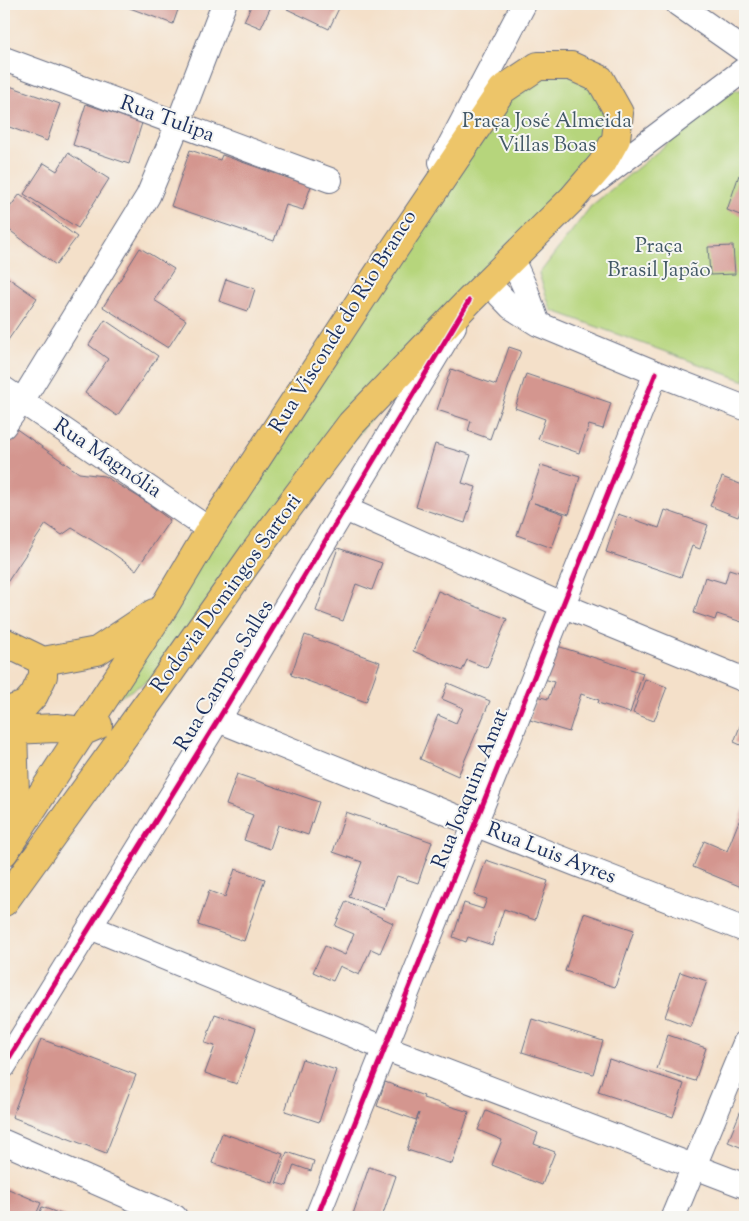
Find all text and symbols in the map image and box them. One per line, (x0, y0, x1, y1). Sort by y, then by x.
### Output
street label: Rua Tulipa (115, 89, 219, 151)
park label: Praça José Almeida Villas Boas (462, 107, 632, 161)
street label: Rua Visconde do Rio Branco (263, 205, 425, 439)
park label: Praça Brasil Japão (607, 232, 711, 286)
street label: Rua Magnólia (47, 412, 167, 506)
street label: Rodovia Domingos Sartori (144, 488, 310, 700)
street label: Rua Campos Salles (168, 595, 282, 757)
street label: Rua Joaquim Amat (425, 704, 517, 874)
street label: Rua Luis Ayres (482, 816, 620, 892)

